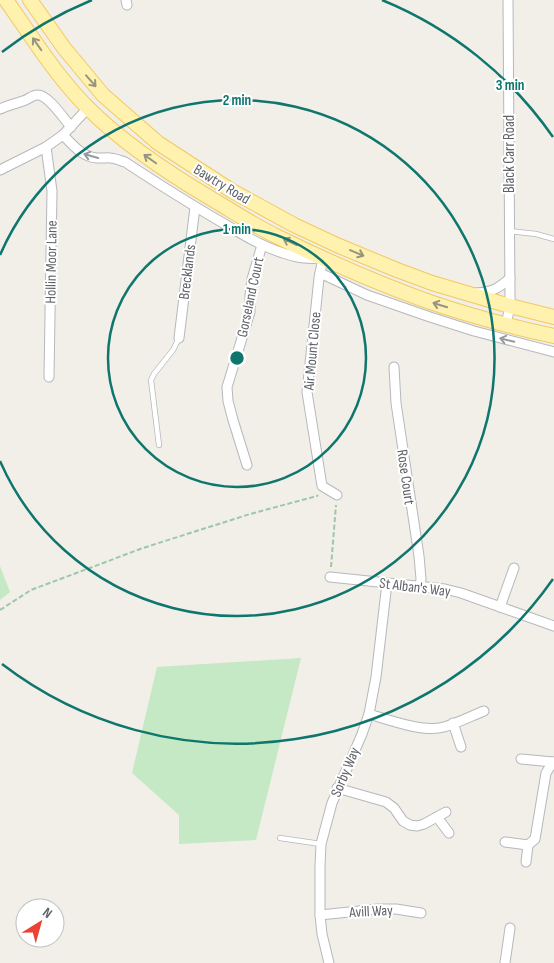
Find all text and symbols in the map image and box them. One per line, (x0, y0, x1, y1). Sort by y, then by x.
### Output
one-way arrow (32, 37, 42, 51)
one-way arrow (85, 74, 97, 87)
text: 3 min (496, 76, 524, 95)
text: 2 min (223, 91, 251, 110)
street label: Black Carr Road (500, 115, 519, 193)
one-way arrow (83, 150, 99, 160)
one-way arrow (143, 154, 157, 164)
street label: Bawtry Road (190, 160, 254, 209)
street label: Hollin Moor Lane (41, 220, 62, 304)
text: 1 min (223, 220, 251, 239)
one-way arrow (283, 237, 298, 247)
street label: Brecklands (175, 244, 200, 301)
one-way arrow (349, 249, 364, 259)
street label: Gorseland Court (233, 255, 268, 339)
one-way arrow (432, 300, 448, 309)
street label: Air Mount Close (300, 311, 325, 392)
one-way arrow (499, 335, 515, 344)
centre of rings (228, 349, 246, 367)
street label: Rose Court (392, 448, 419, 506)
street label: St Alban's Way (378, 574, 452, 601)
street label: Sorby Way (327, 744, 364, 800)
north arrow (15, 898, 65, 948)
street label: Avill Way (348, 901, 394, 922)
text: N (39, 904, 56, 922)

